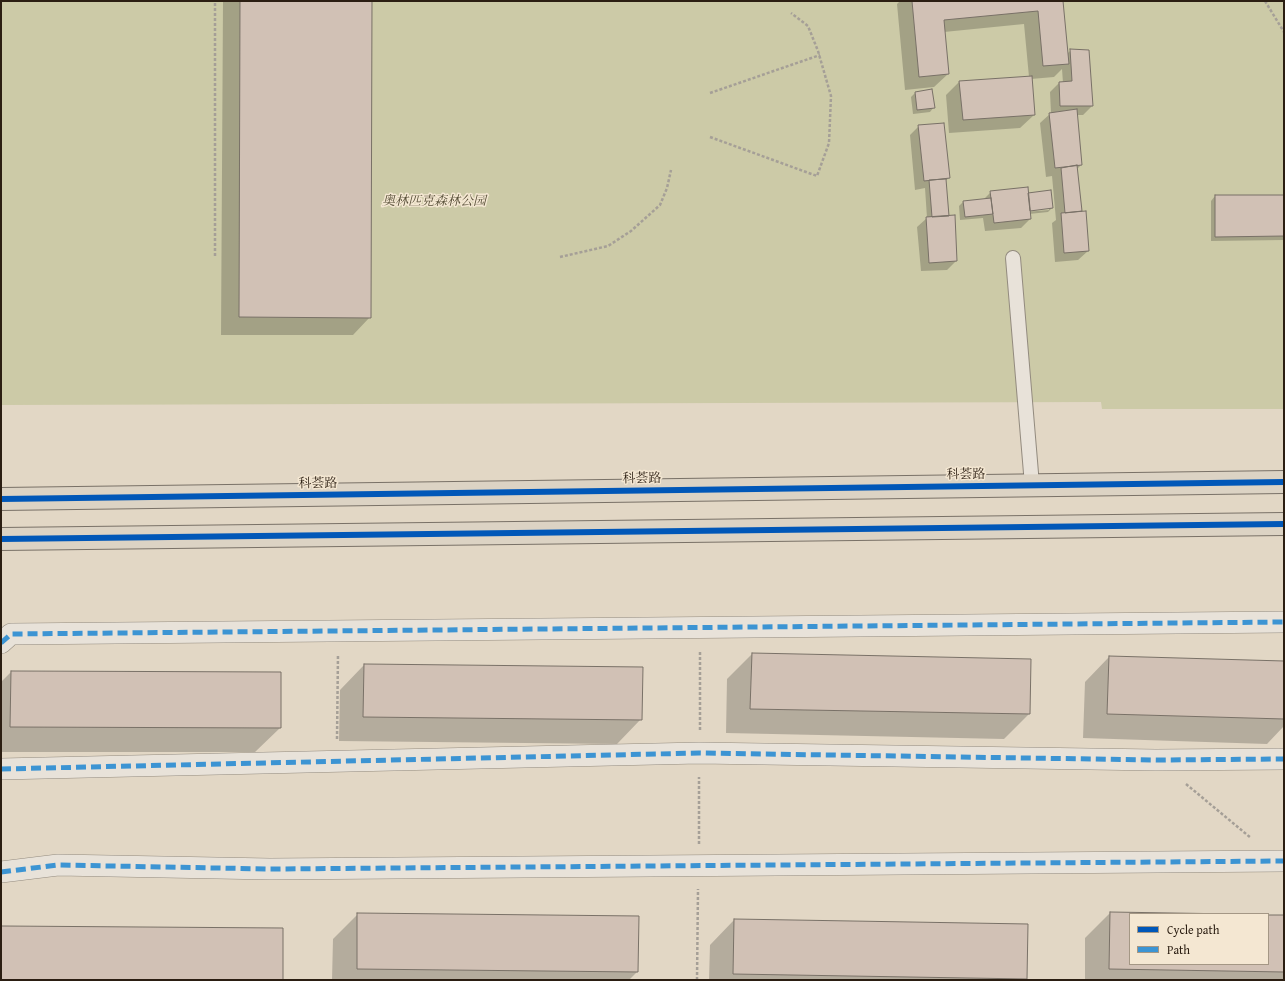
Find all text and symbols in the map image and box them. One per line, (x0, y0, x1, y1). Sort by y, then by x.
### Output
park label: 奥林匹克森林公园 (382, 194, 486, 210)
street label: 科荟路 (946, 467, 986, 483)
street label: 科荟路 (622, 471, 662, 487)
street label: 科荟路 (298, 476, 338, 492)
legend (1129, 913, 1269, 965)
text: Cycle path (1167, 921, 1219, 938)
text: Path (1167, 941, 1190, 958)

